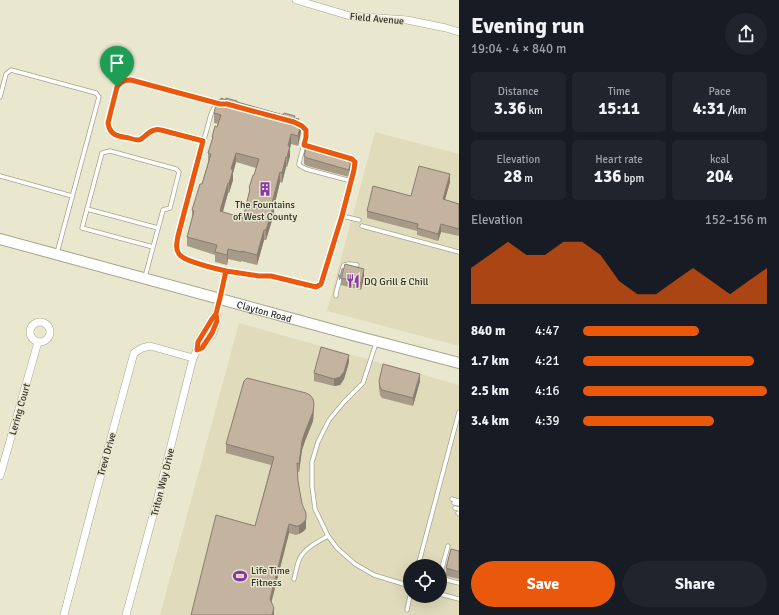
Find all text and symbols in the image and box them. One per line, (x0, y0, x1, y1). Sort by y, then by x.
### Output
street label: Field Avenue (349, 11, 405, 27)
text: Evening run (471, 12, 585, 39)
button: share (725, 13, 767, 55)
text: 19:04 · 4 × 840 m (471, 41, 566, 57)
pin (100, 46, 134, 87)
icon: arrive (106, 52, 128, 74)
text: Distance (498, 85, 539, 98)
text: Time (608, 85, 630, 98)
text: Pace (709, 85, 731, 98)
text: 3.36 (494, 98, 526, 119)
text: 15:11 (598, 98, 640, 119)
text: 4:31 (693, 98, 725, 119)
text: km (526, 104, 543, 117)
text: /km (725, 104, 747, 117)
text: Elevation (496, 153, 540, 166)
text: Heart rate (595, 153, 643, 166)
text: kcal (710, 153, 729, 166)
text: 28 (504, 166, 522, 187)
text: 136 (594, 166, 621, 187)
text: 204 (706, 166, 733, 187)
text: m (522, 172, 533, 185)
text: bpm (621, 172, 644, 185)
building icon: The Fountains of West County (257, 181, 273, 197)
place label: The Fountains of West County (233, 199, 297, 223)
text: Elevation (471, 212, 523, 228)
text: 152–156 m (705, 212, 767, 228)
one-way arrow (338, 268, 344, 280)
restaurant icon: DQ Grill & Chill (345, 273, 361, 289)
place label: DQ Grill & Chill (364, 276, 429, 288)
street label: Clayton Road (235, 299, 293, 325)
text: 840 m (471, 323, 505, 339)
text: 4:47 (535, 323, 560, 339)
text: 1.7 km (471, 353, 509, 369)
text: 4:21 (535, 353, 560, 369)
street label: Lering Court (7, 381, 33, 437)
text: 2.5 km (471, 383, 509, 399)
text: 4:16 (535, 383, 560, 399)
text: 3.4 km (471, 413, 509, 429)
text: 4:39 (535, 413, 560, 429)
street label: Trevi Drive (95, 431, 119, 477)
street label: Triton Way Drive (149, 447, 177, 517)
map controls (403, 559, 447, 603)
button: locate (403, 559, 447, 603)
button: Save (471, 561, 615, 607)
button: Share (623, 561, 767, 607)
place label: Life Time Fitness (251, 565, 290, 589)
sports icon: Life Time Fitness (232, 568, 248, 584)

